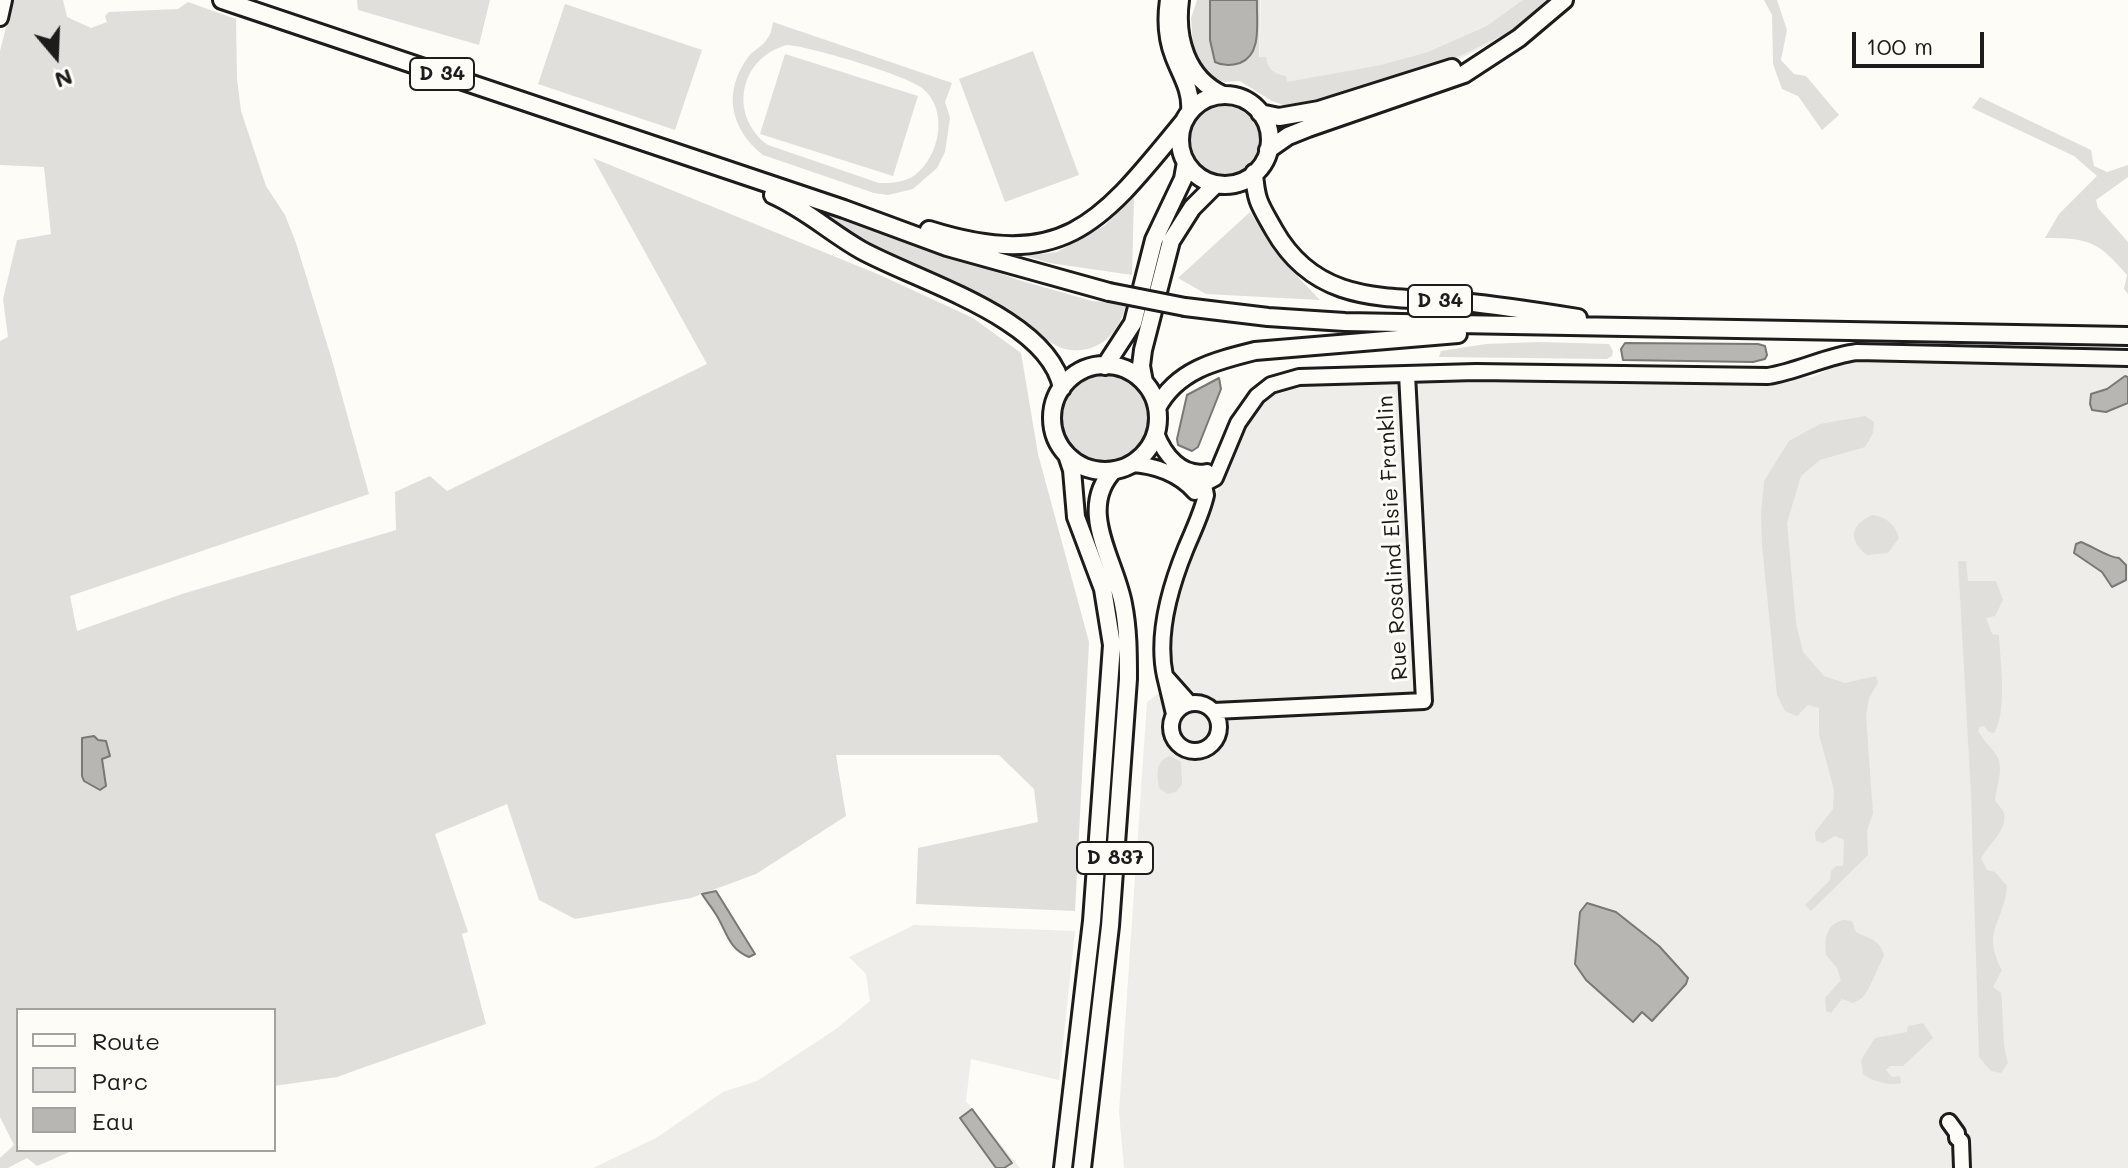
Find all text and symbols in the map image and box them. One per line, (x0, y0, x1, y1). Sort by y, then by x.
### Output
north arrow (16, 16, 96, 96)
scale bar (1856, 16, 1988, 66)
text: 100 m (1866, 30, 1933, 61)
road number: D 34 (410, 58, 474, 90)
text: N (51, 63, 77, 96)
road number: D 34 (1408, 285, 1472, 317)
street label: Rue Rosalind Elsie Franklin (1372, 395, 1414, 681)
road number: D 837 (1077, 842, 1153, 874)
legend (16, 1008, 276, 1152)
text: Route (92, 1025, 160, 1056)
text: Parc (92, 1065, 148, 1096)
text: Eau (92, 1105, 134, 1136)

